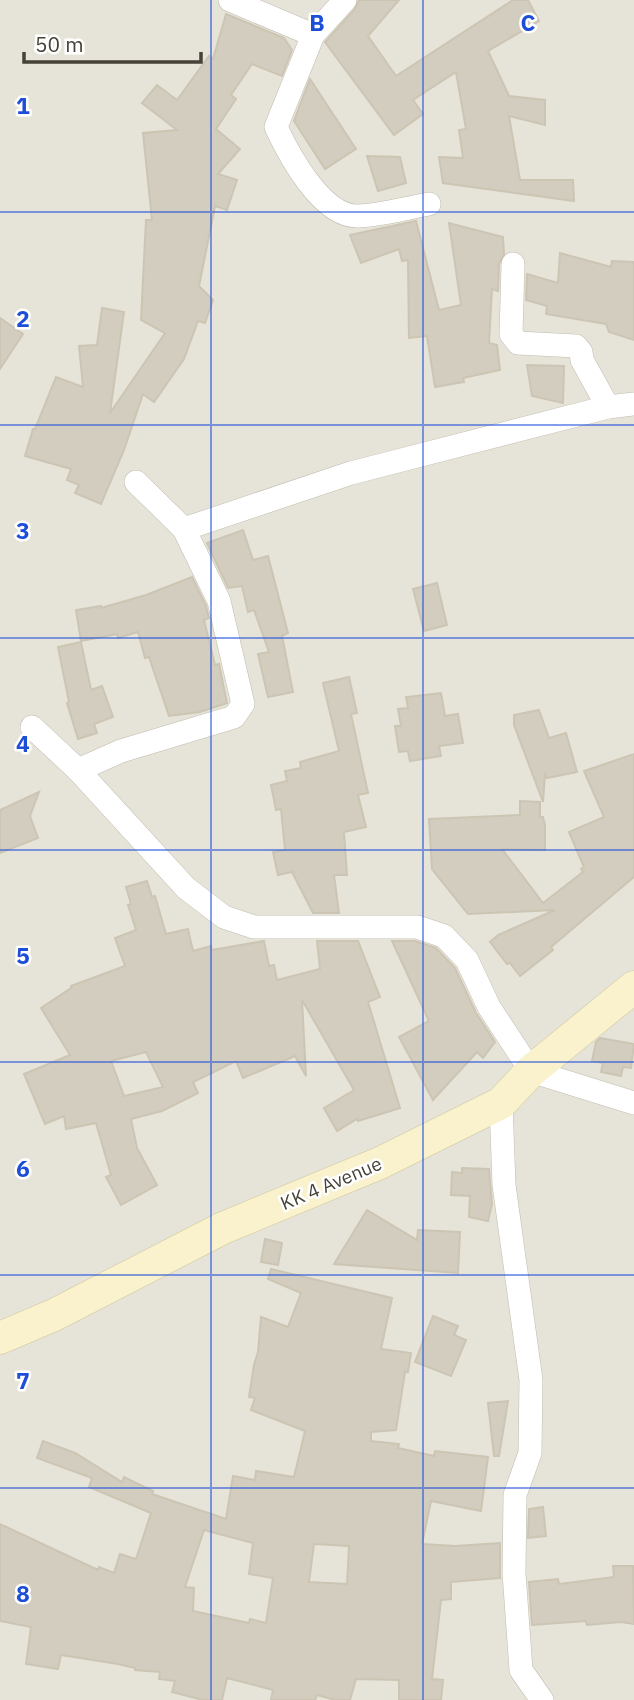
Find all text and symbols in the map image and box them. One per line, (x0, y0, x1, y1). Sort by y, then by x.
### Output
text: B (309, 7, 325, 37)
text: C (521, 7, 536, 37)
scale bar (24, 21, 201, 65)
text: 50 m (35, 30, 84, 58)
text: 1 (16, 90, 30, 120)
text: 2 (16, 303, 30, 333)
text: 3 (16, 515, 30, 545)
text: 4 (16, 728, 30, 758)
text: 5 (16, 940, 30, 970)
street label: KK 4 Avenue (277, 1151, 385, 1215)
text: 6 (16, 1153, 30, 1183)
text: 7 (16, 1365, 30, 1395)
text: 8 (16, 1578, 30, 1608)

